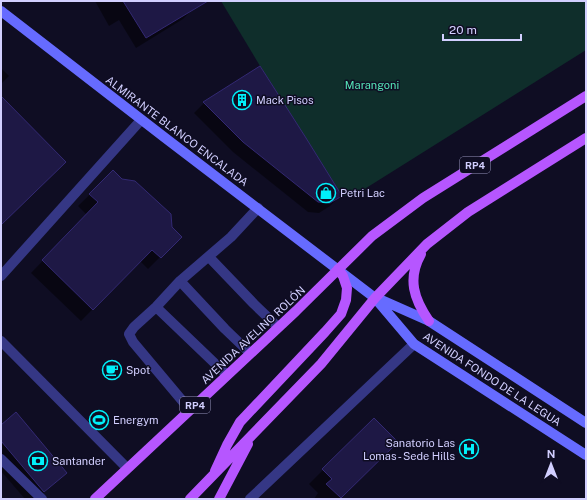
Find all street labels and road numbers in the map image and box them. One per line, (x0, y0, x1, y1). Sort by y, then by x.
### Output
street label: ALMIRANTE BLANCO ENCALADA (104, 74, 251, 189)
road number: RP4 (460, 157, 490, 173)
street label: AVENIDA AVELINO ROLÓN (198, 283, 307, 386)
street label: AVENIDA FONDO DE LA LEGUA (421, 330, 563, 428)
road number: RP4 (180, 397, 210, 413)

